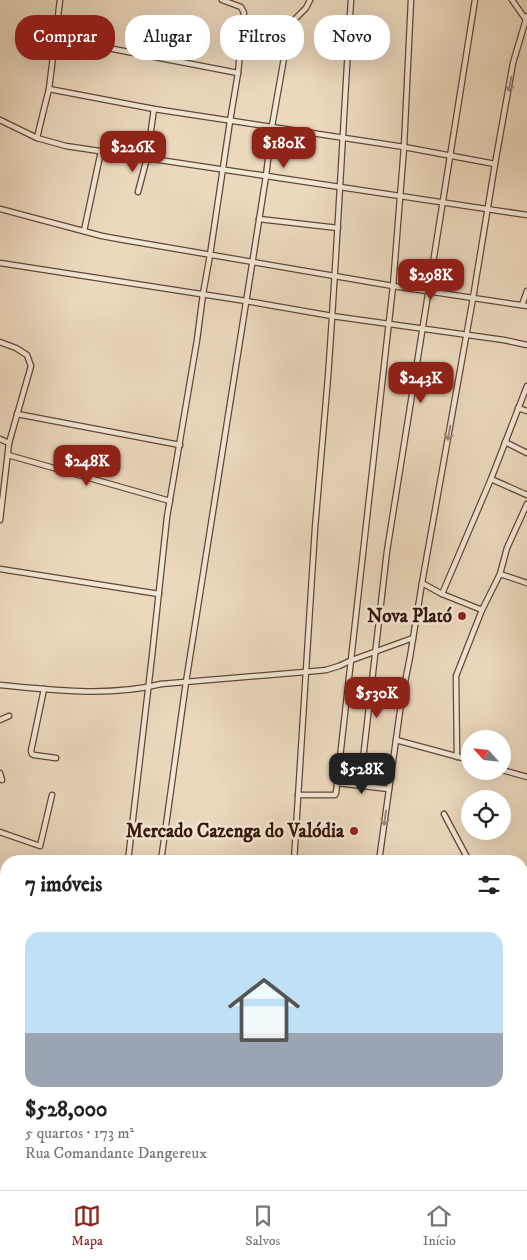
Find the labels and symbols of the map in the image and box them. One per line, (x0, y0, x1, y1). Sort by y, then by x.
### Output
one-way arrow (504, 75, 514, 91)
pin: $180K (249, 126, 319, 169)
pin: $226K (98, 130, 168, 173)
pin: $298K (396, 258, 466, 301)
pin: $243K (386, 362, 456, 404)
one-way arrow (443, 425, 453, 441)
pin: $248K (52, 444, 122, 487)
place label: Nova Plató (367, 605, 452, 628)
marker: Nova Plató (456, 610, 468, 622)
pin: $530K (342, 676, 412, 719)
north arrow (461, 730, 511, 780)
pin: $528K (327, 752, 397, 795)
one-way arrow (380, 810, 390, 826)
place label: Mercado Cazenga do Valódia (126, 820, 345, 843)
marker: Mercado Cazenga do Valódia (348, 825, 360, 837)

